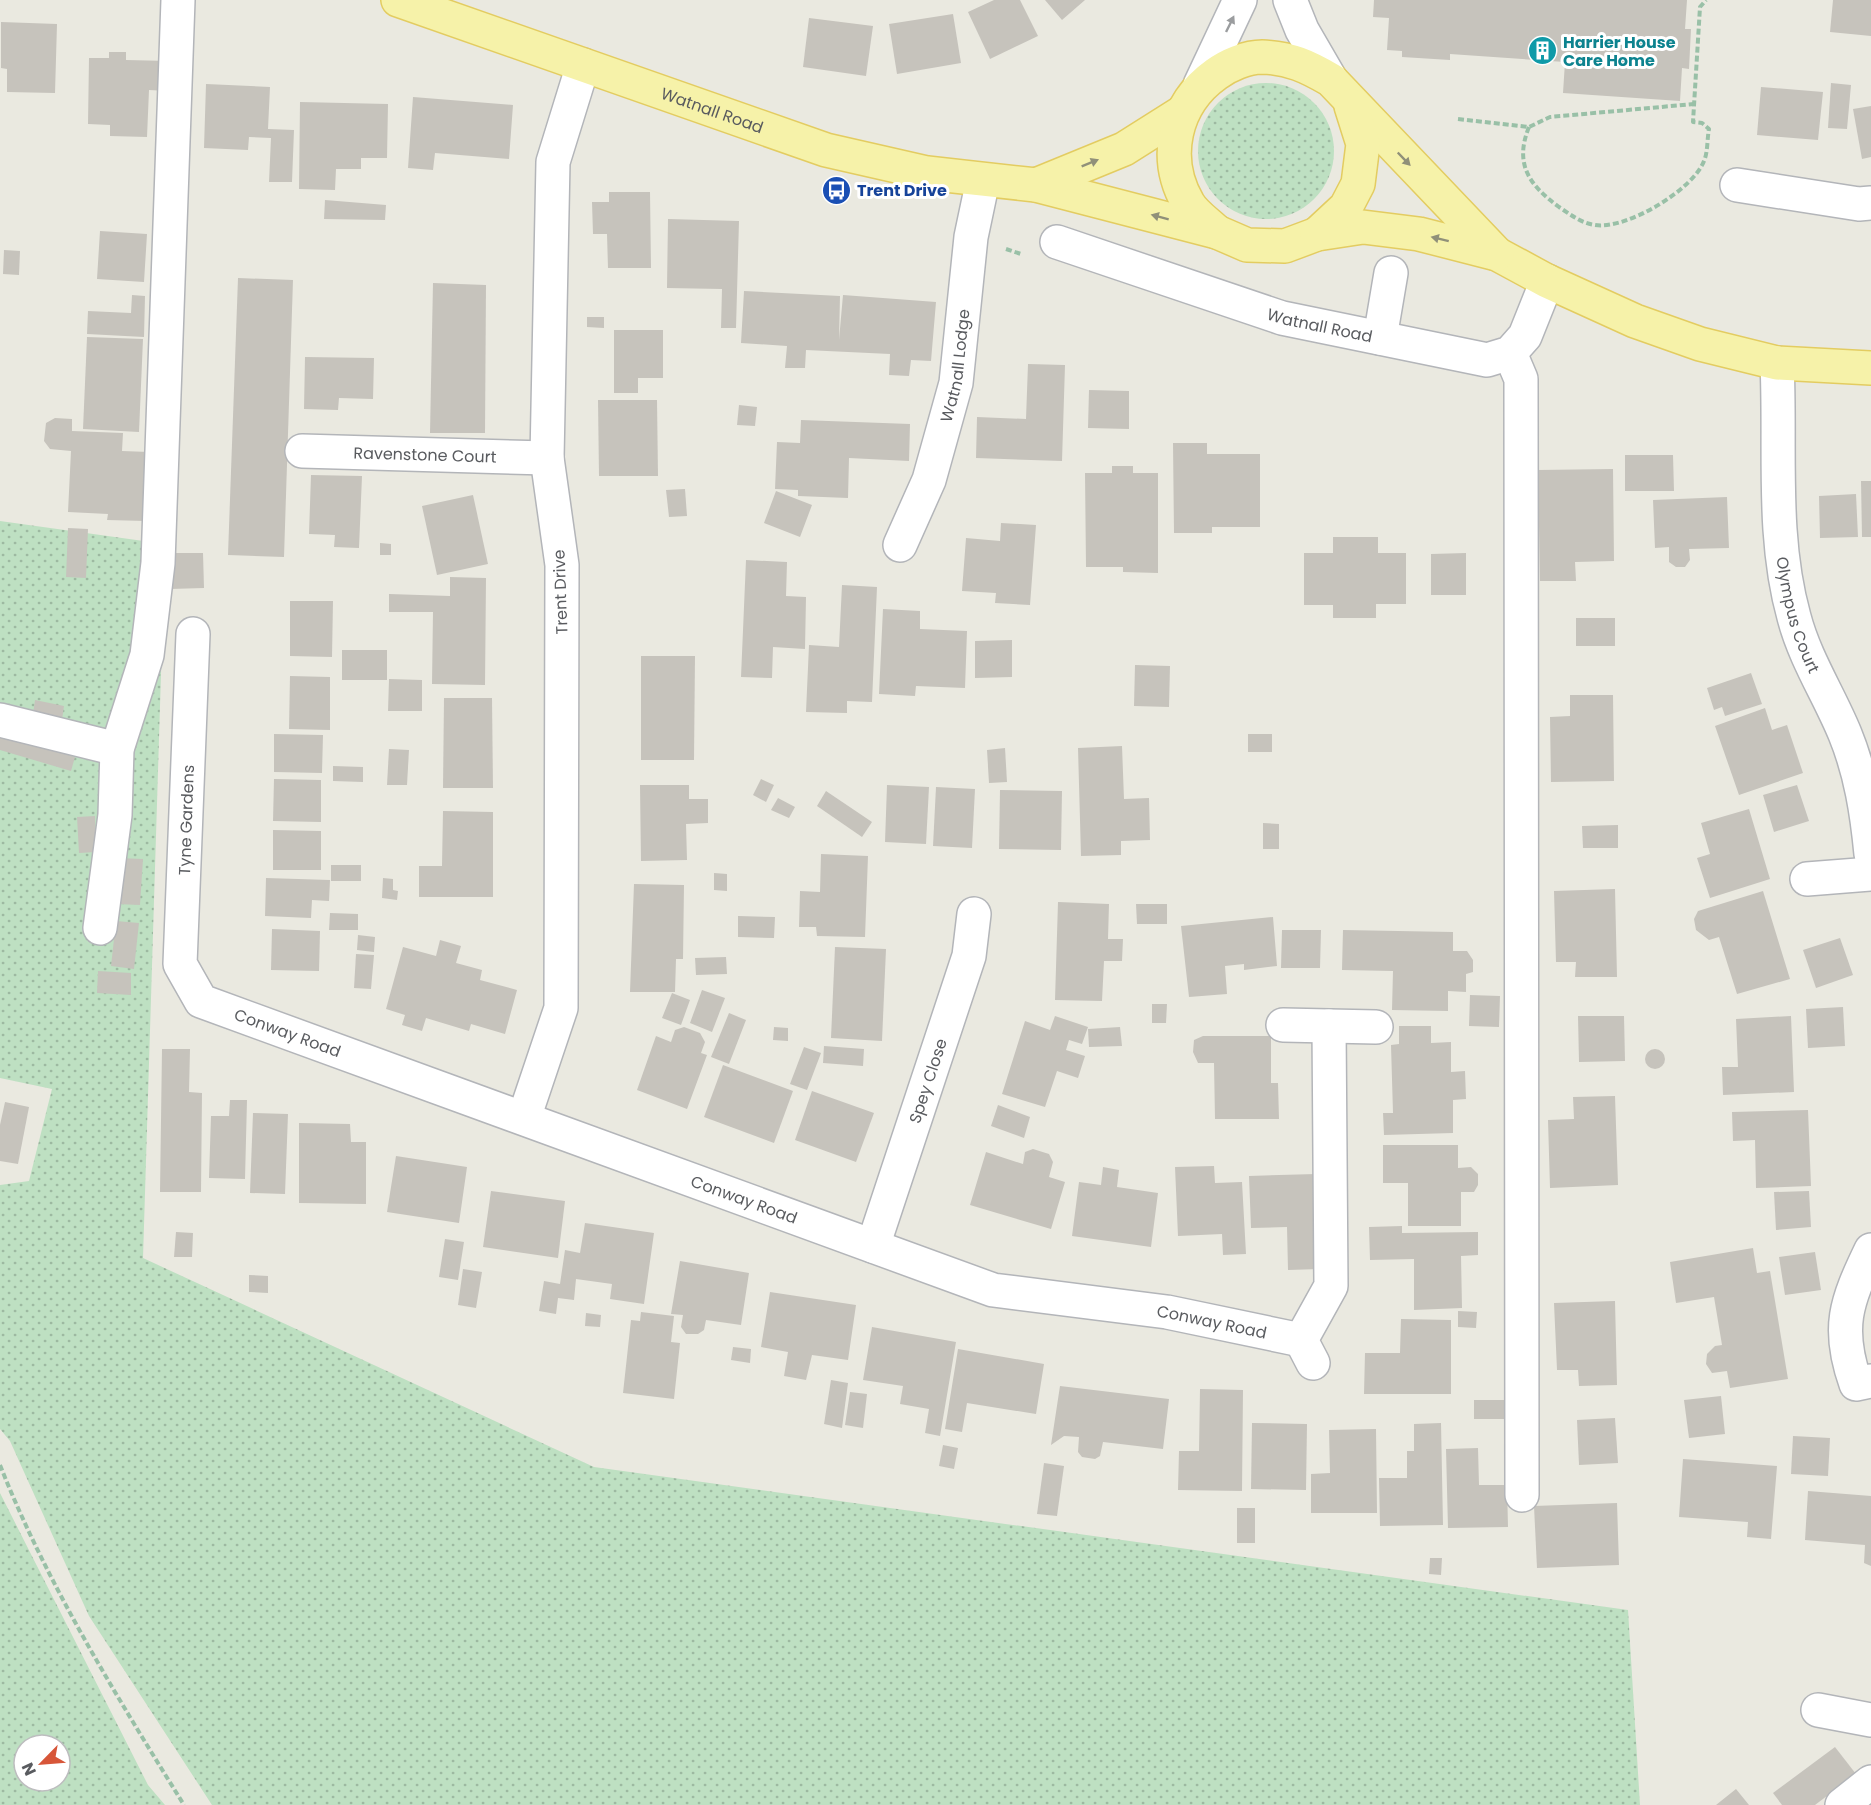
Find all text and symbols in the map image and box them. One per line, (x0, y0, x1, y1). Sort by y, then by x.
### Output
one-way arrow (1225, 16, 1234, 33)
place label: Harrier House Care Home (1563, 31, 1676, 72)
building icon: Harrier House Care Home (1526, 35, 1558, 67)
street label: Watnall Road (658, 82, 766, 139)
one-way arrow (1397, 151, 1411, 165)
one-way arrow (1081, 158, 1099, 167)
bus stop icon: Trent Drive (820, 174, 852, 206)
place label: Trent Drive (857, 179, 947, 202)
one-way arrow (1151, 212, 1169, 222)
one-way arrow (1431, 234, 1449, 244)
street label: Watnall Road (1264, 303, 1374, 348)
street label: Watnall Lodge (935, 308, 976, 425)
street label: Ravenstone Court (353, 441, 497, 469)
street label: Trent Drive (548, 549, 573, 635)
street label: Olympus Court (1771, 555, 1825, 677)
street label: Tyne Gardens (173, 764, 200, 876)
street label: Conway Road (231, 1003, 344, 1063)
street label: Spey Close (903, 1035, 953, 1126)
street label: Conway Road (688, 1170, 800, 1230)
street label: Conway Road (1155, 1300, 1269, 1345)
north arrow (12, 1733, 72, 1793)
text: N (16, 1759, 42, 1779)

